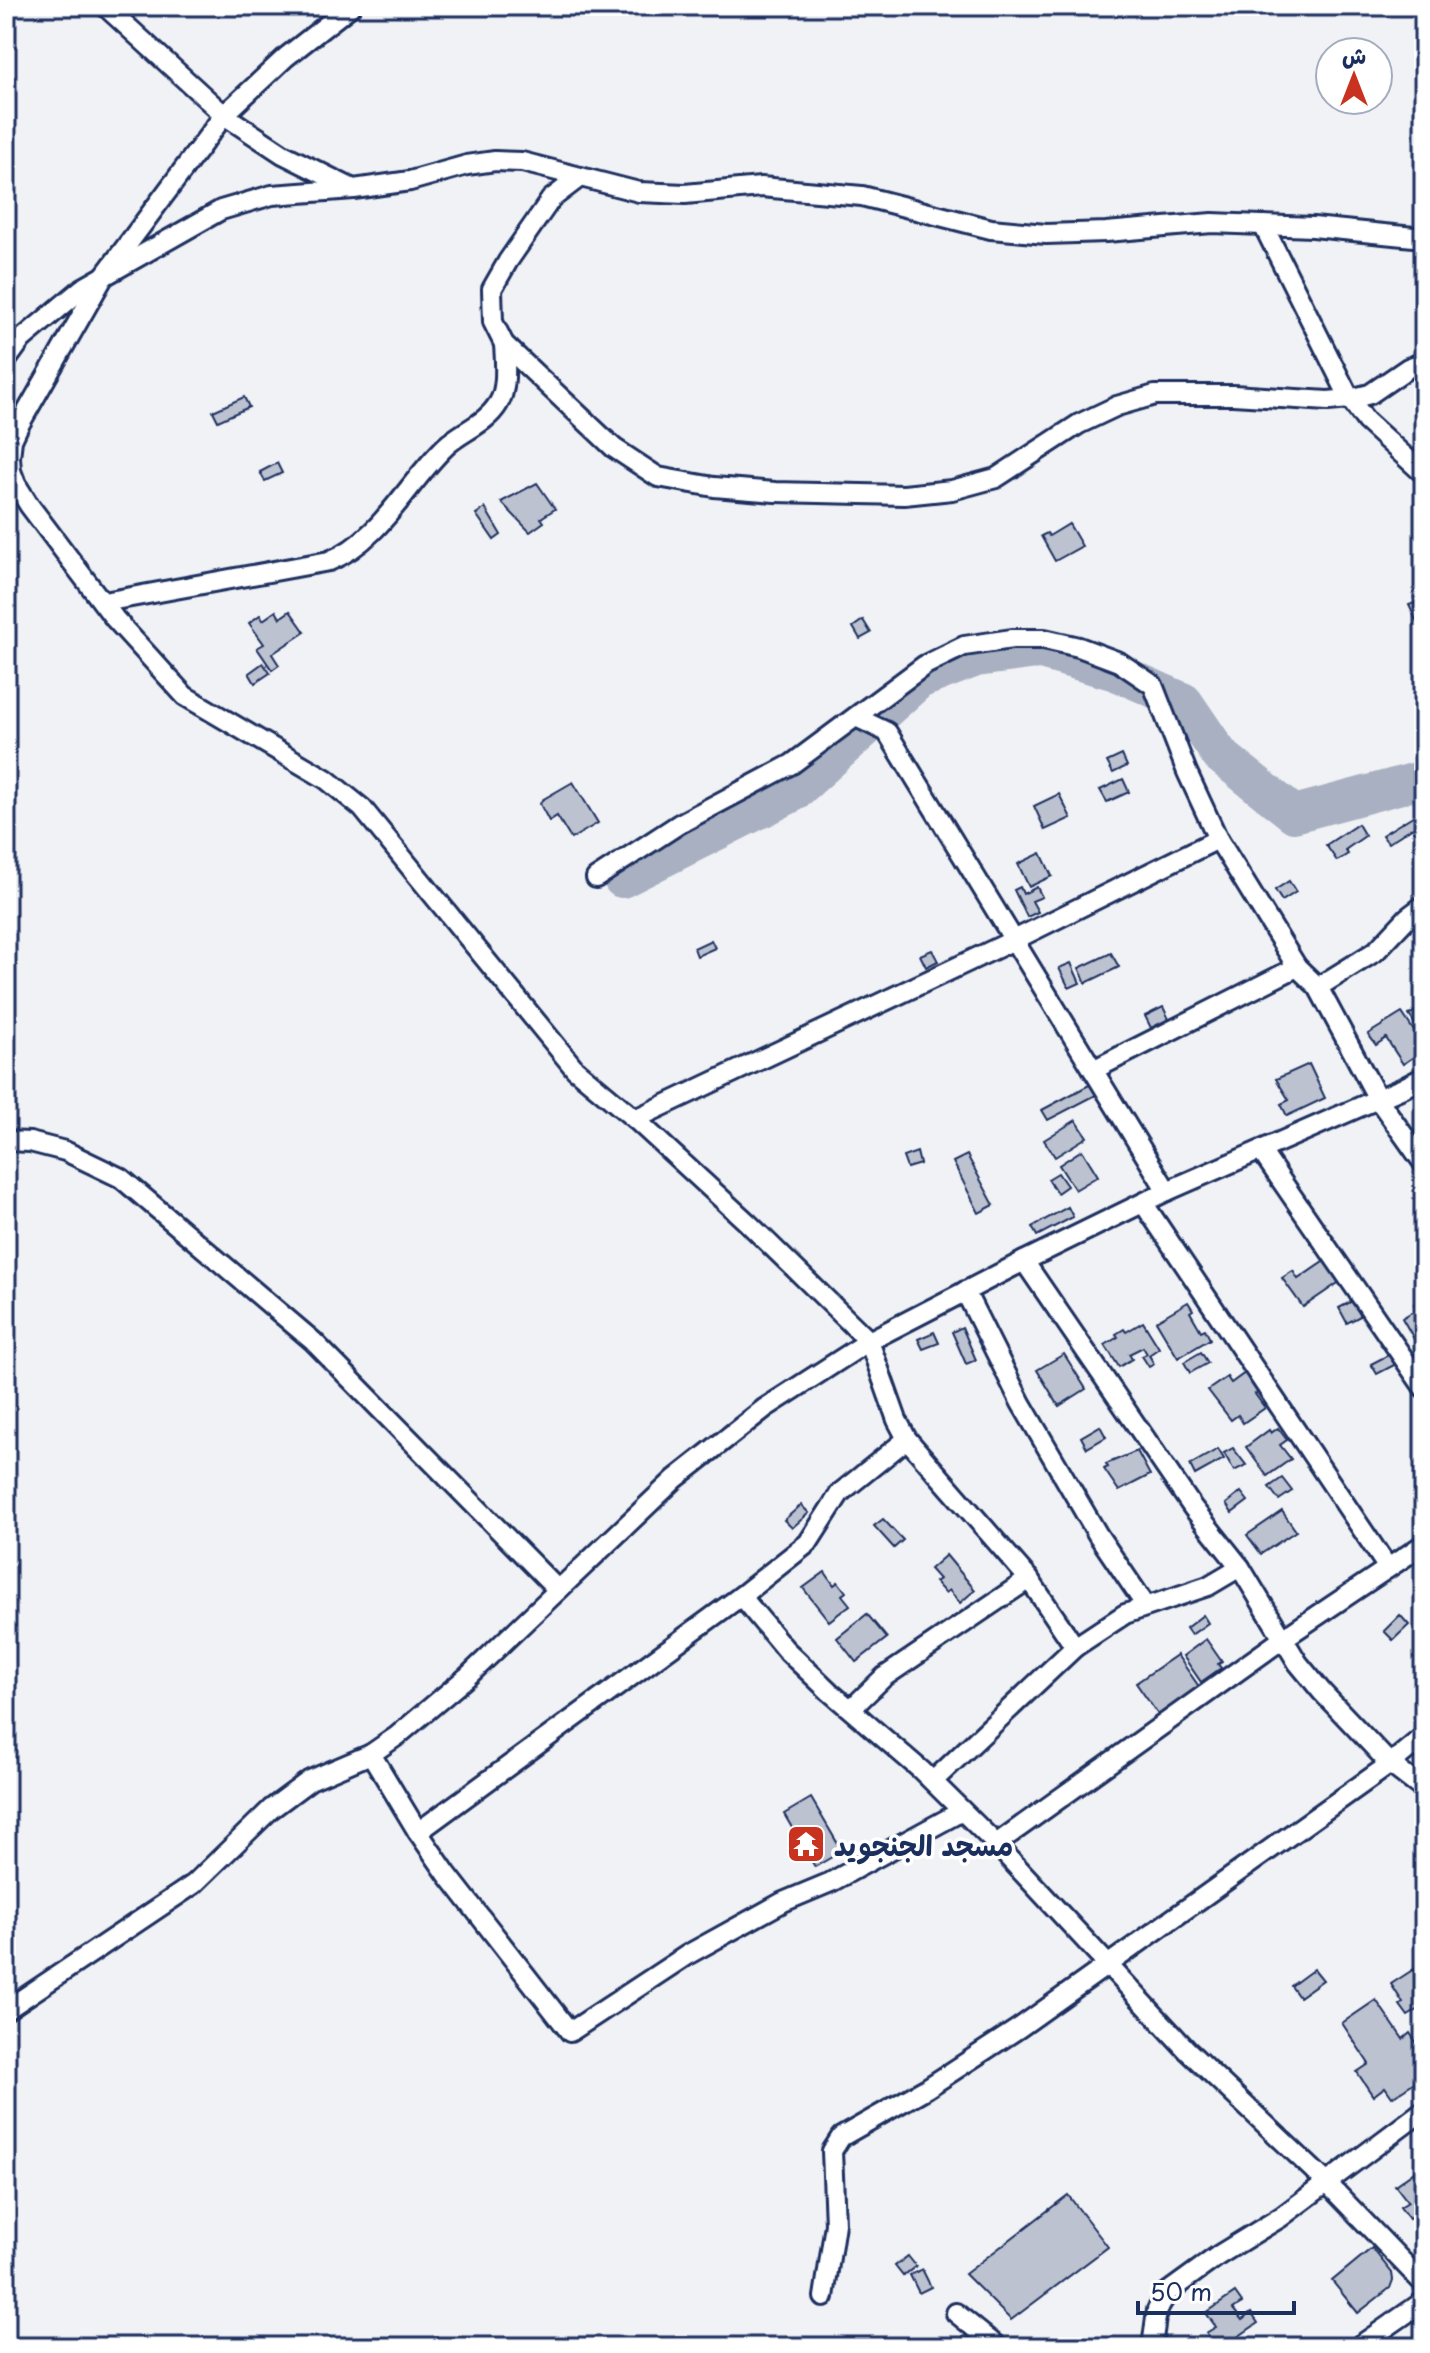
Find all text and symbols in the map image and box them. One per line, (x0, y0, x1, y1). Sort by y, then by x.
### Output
north arrow (1314, 36, 1394, 116)
text: ش (1342, 38, 1366, 71)
temple icon: مسجد الجنجويد (785, 1823, 827, 1865)
place label: مسجد الجنجويد (834, 1823, 1013, 1866)
scale bar (1138, 2265, 1294, 2315)
text: 50 m (1150, 2273, 1212, 2309)

